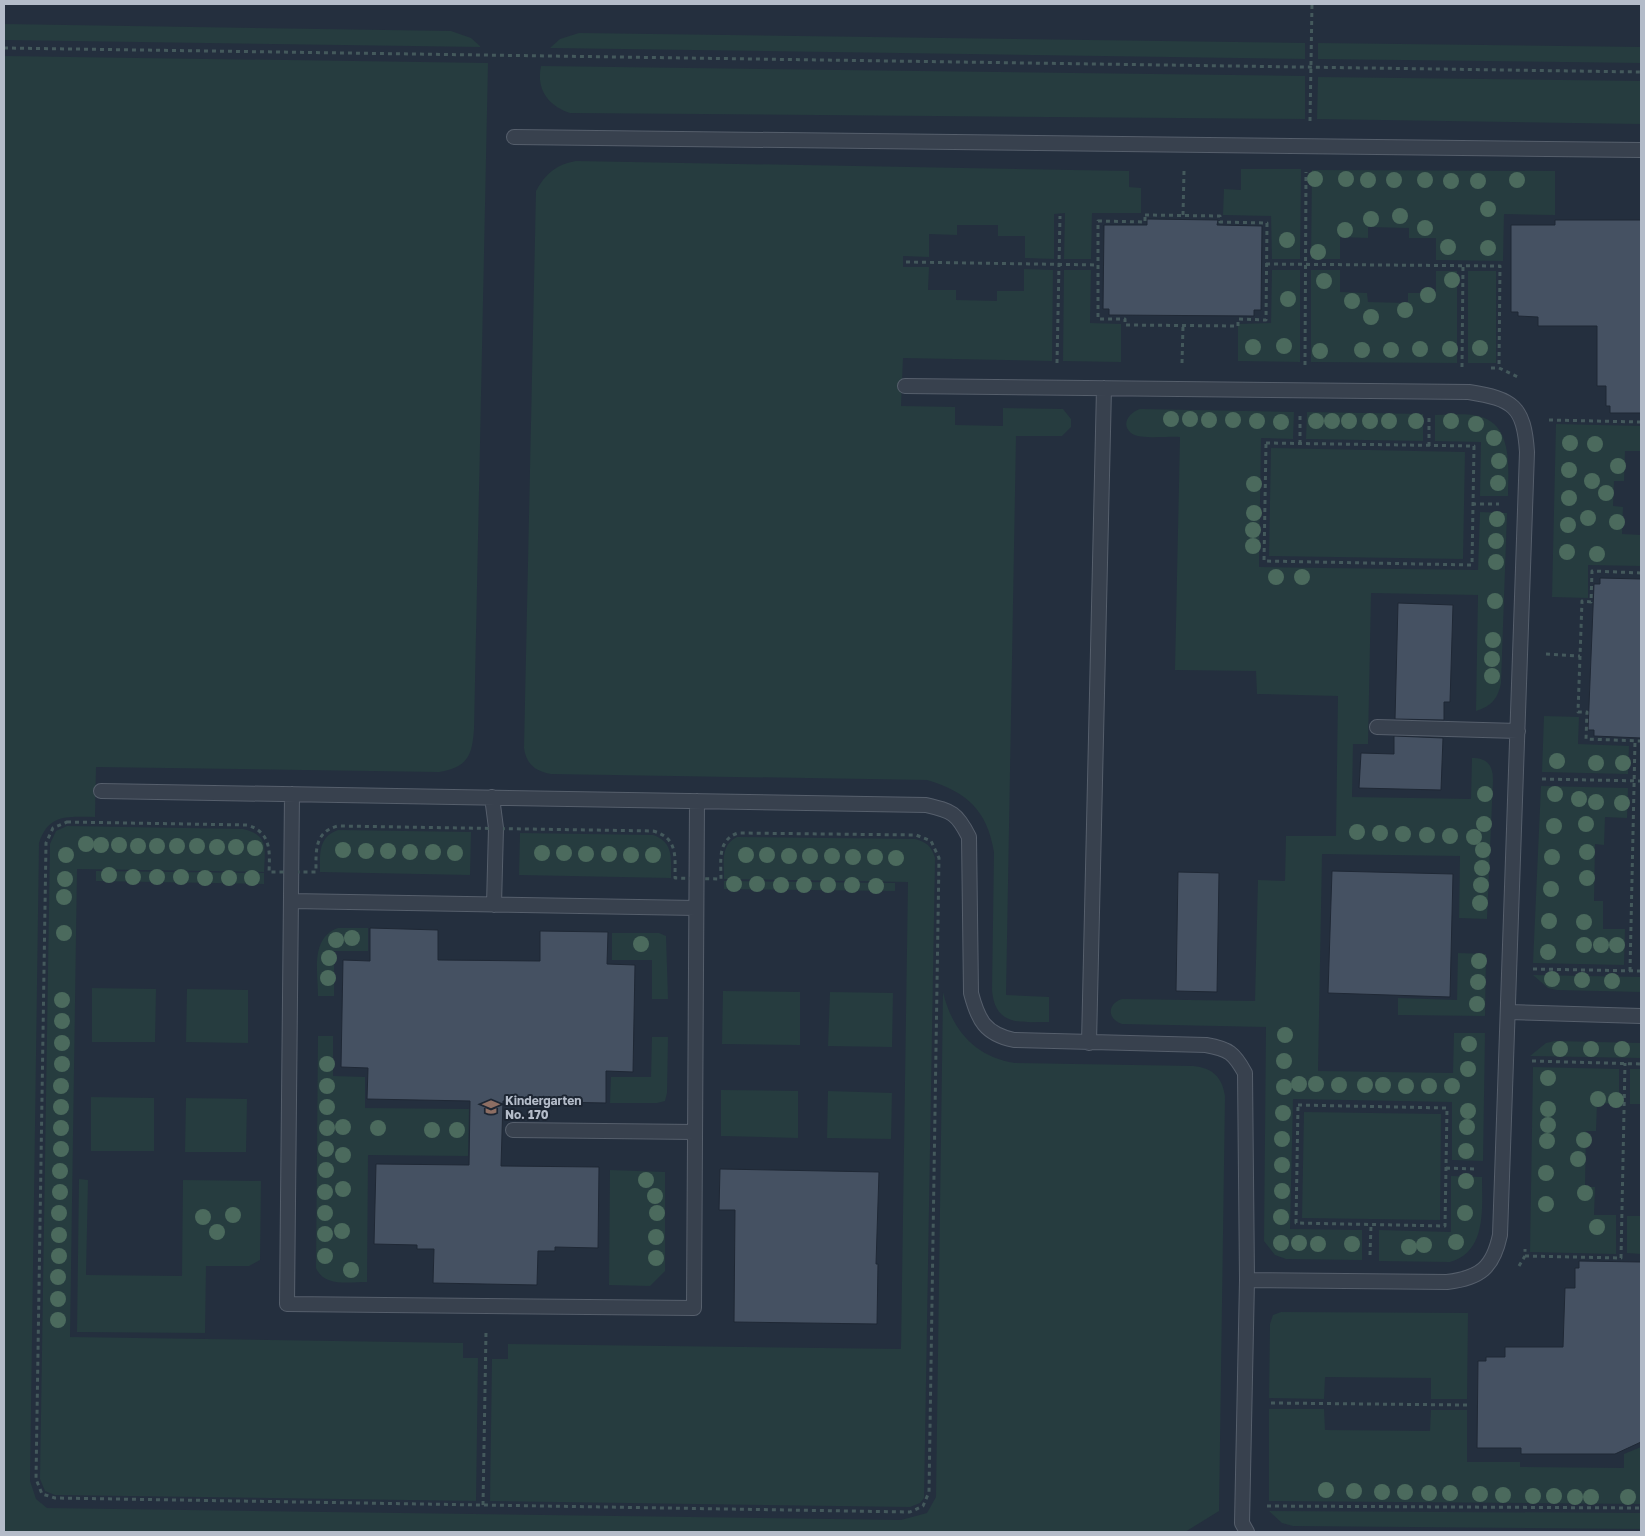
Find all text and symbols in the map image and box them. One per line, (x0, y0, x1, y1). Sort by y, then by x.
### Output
place label: Kindergarten No. 170 (505, 1093, 582, 1122)
school or university icon: Kindergarten No. 170 (481, 1097, 501, 1117)

